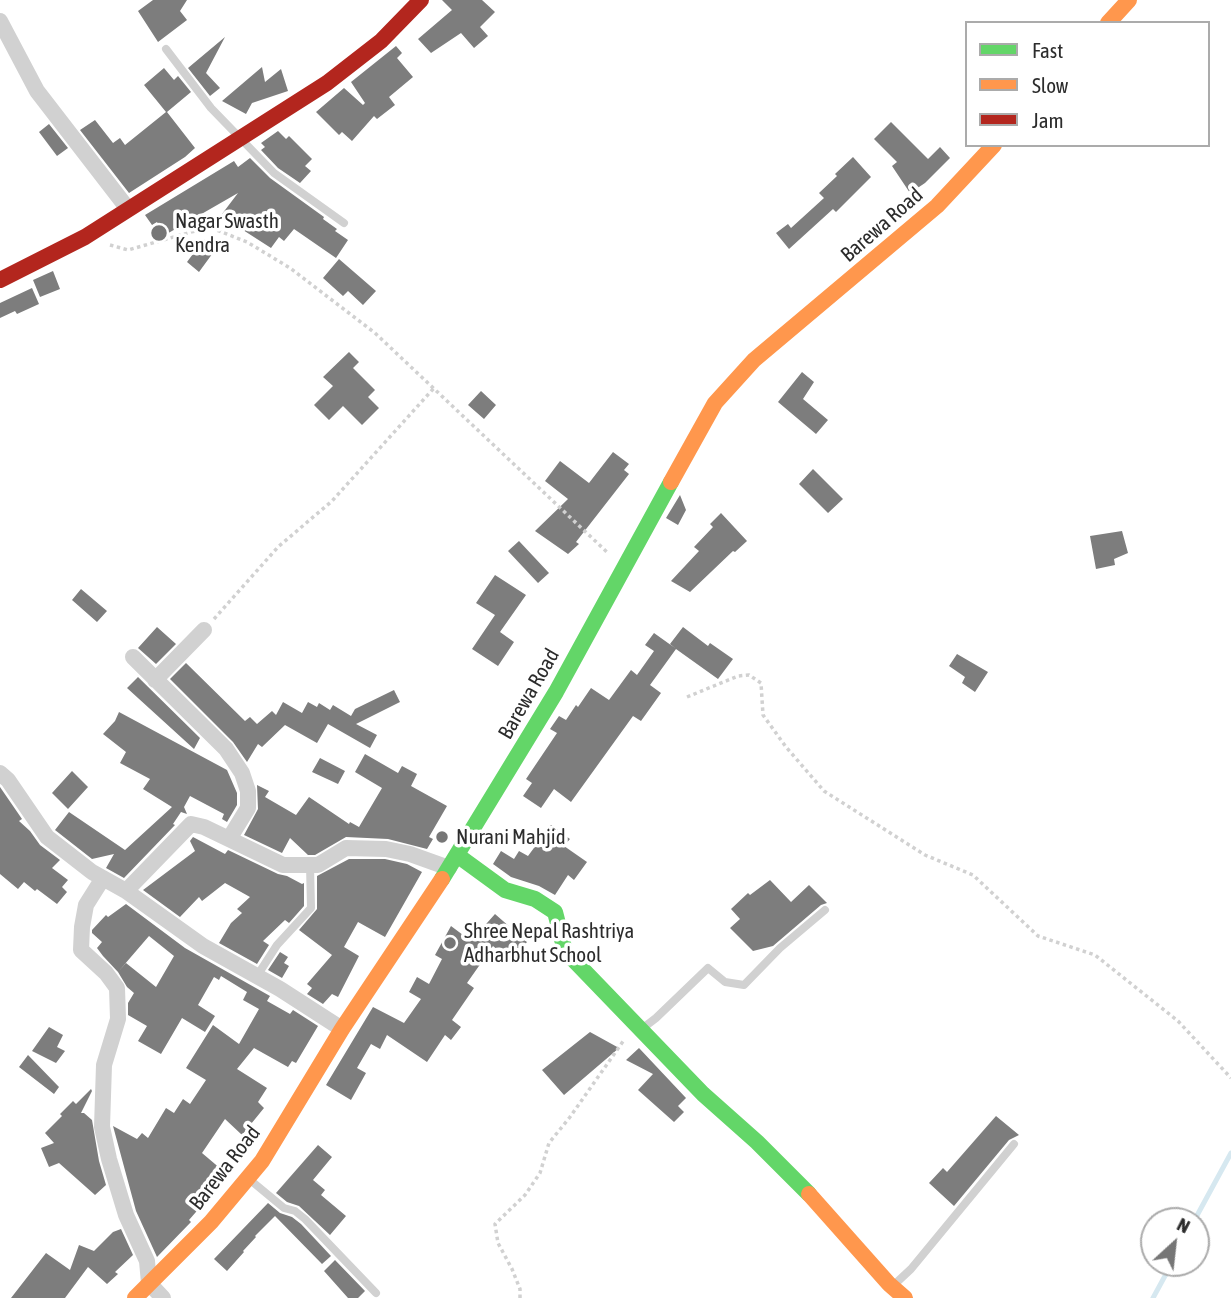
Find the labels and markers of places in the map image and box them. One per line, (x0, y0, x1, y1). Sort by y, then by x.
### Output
place label: Nagar Swasth Kendra (175, 208, 279, 258)
marker: Nagar Swasth Kendra (149, 223, 169, 243)
place label: Nurani Mahjid (456, 824, 566, 850)
marker: Nurani Mahjid (434, 829, 450, 845)
place label: Shree Nepal Rashtriya Adharbhut School (464, 918, 634, 968)
marker: Shree Nepal Rashtriya Adharbhut School (442, 935, 458, 951)

